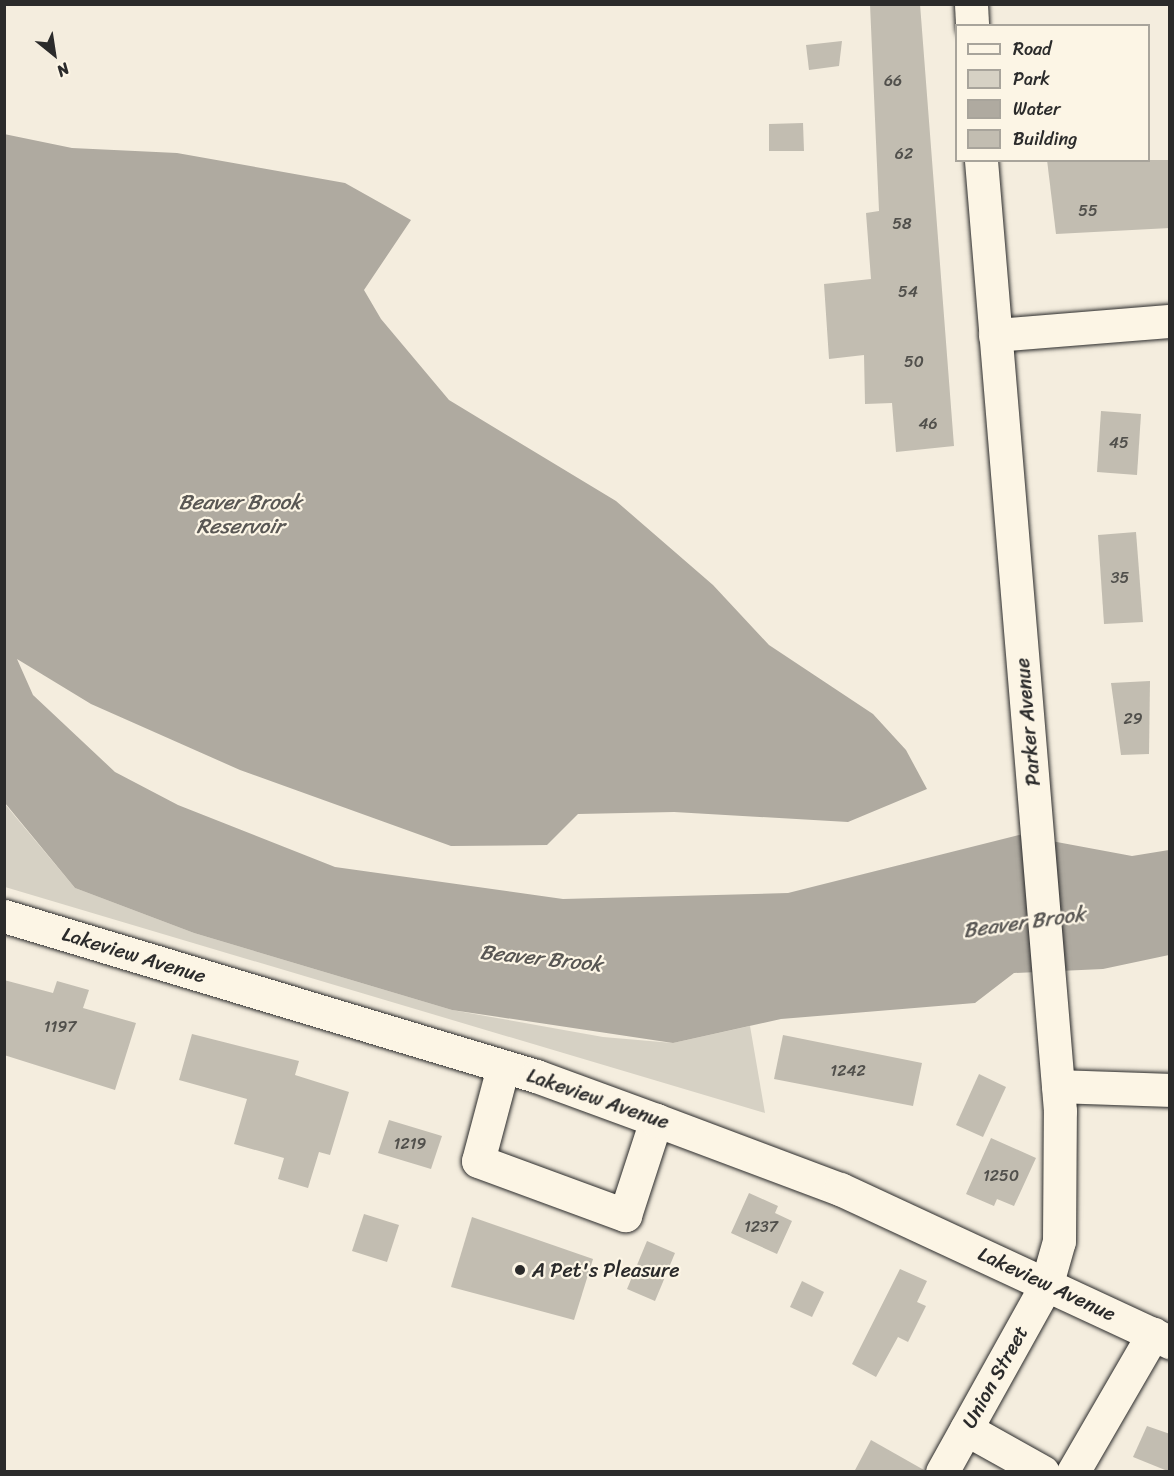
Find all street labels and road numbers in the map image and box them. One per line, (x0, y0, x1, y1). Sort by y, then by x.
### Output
street label: Parker Avenue (1010, 657, 1046, 787)
street label: Lakeview Avenue (60, 922, 208, 988)
street label: Lakeview Avenue (524, 1064, 672, 1134)
street label: Lakeview Avenue (975, 1242, 1119, 1326)
street label: Union Street (957, 1321, 1033, 1433)

